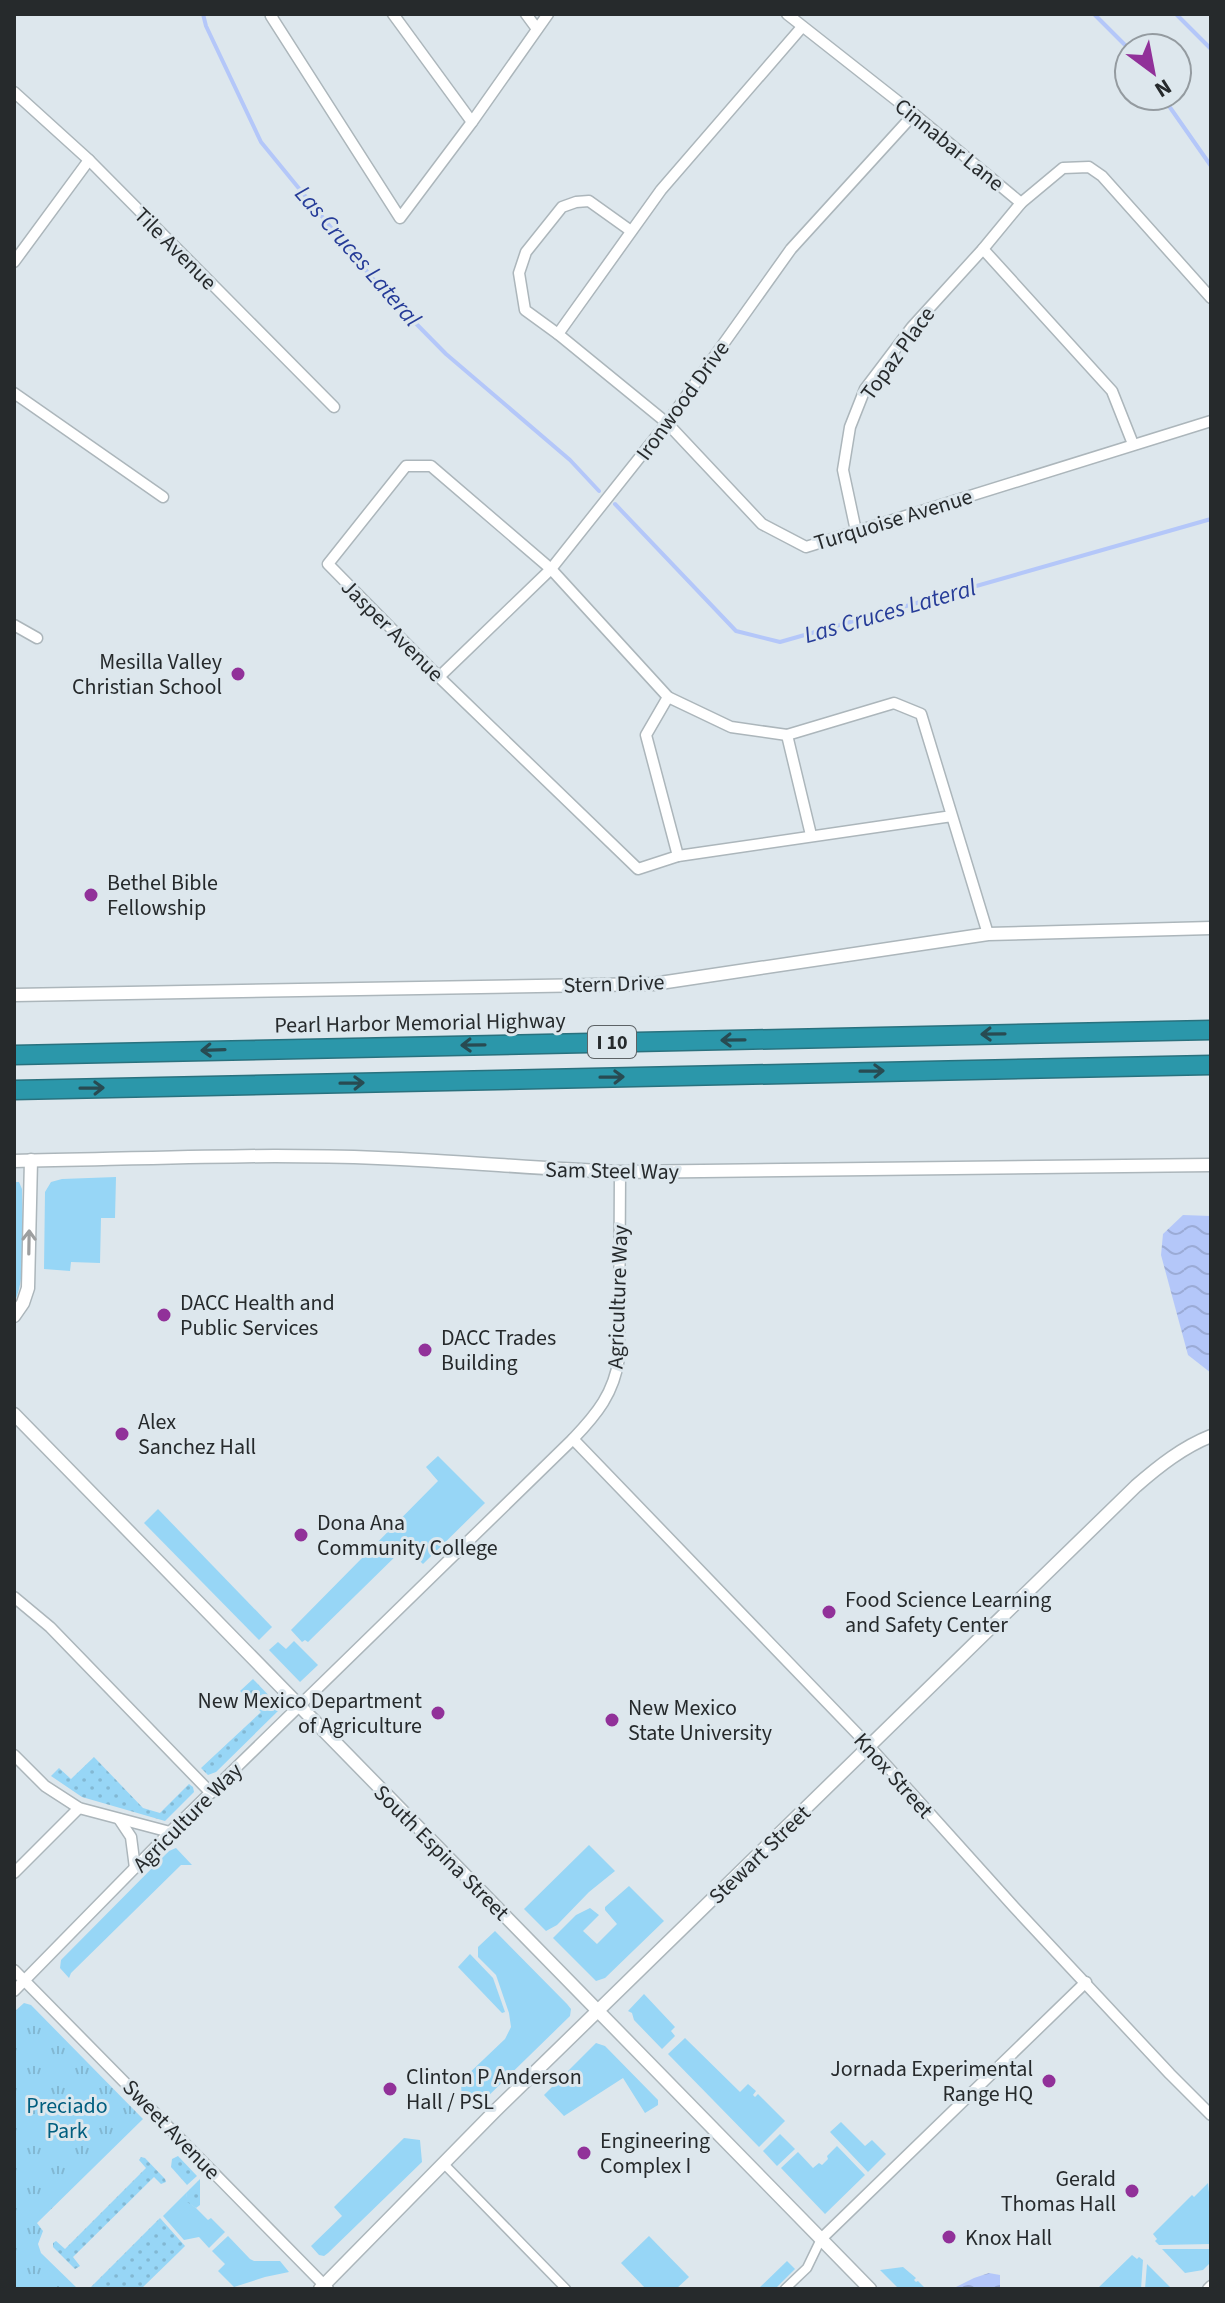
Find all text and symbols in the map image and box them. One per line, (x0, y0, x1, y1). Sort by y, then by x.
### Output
north arrow (1113, 32, 1193, 112)
text: N (1148, 71, 1178, 106)
street label: Cinnabar Lane (888, 91, 1011, 199)
water label: Las Cruces Lateral (286, 178, 429, 335)
street label: Tile Avenue (127, 200, 224, 298)
street label: Topaz Place (853, 300, 943, 407)
street label: Ironwood Drive (628, 334, 737, 467)
street label: Turquoise Avenue (810, 481, 976, 559)
water label: Las Cruces Lateral (800, 570, 980, 653)
street label: Jasper Avenue (334, 572, 451, 689)
place label: Mesilla Valley Christian School (72, 646, 223, 703)
marker: Mesilla Valley Christian School (229, 665, 247, 683)
place label: Bethel Bible Fellowship (107, 867, 218, 924)
marker: Bethel Bible Fellowship (82, 886, 100, 904)
street label: Stern Drive (563, 966, 665, 1002)
street label: Pearl Harbor Memorial Highway (274, 1004, 567, 1042)
road number: I 10 (588, 1026, 636, 1058)
one-way arrow (980, 1026, 1007, 1042)
one-way arrow (720, 1032, 747, 1047)
one-way arrow (460, 1037, 487, 1052)
one-way arrow (200, 1043, 227, 1058)
one-way arrow (858, 1064, 885, 1079)
one-way arrow (598, 1069, 625, 1085)
one-way arrow (338, 1075, 365, 1090)
one-way arrow (78, 1081, 105, 1096)
street label: Sam Steel Way (545, 1154, 680, 1188)
street label: Agriculture Way (599, 1224, 637, 1370)
one-way arrow (22, 1229, 37, 1256)
place label: DACC Health and Public Services (180, 1287, 335, 1344)
marker: DACC Health and Public Services (155, 1306, 173, 1324)
place label: DACC Trades Building (441, 1322, 556, 1379)
marker: DACC Trades Building (416, 1341, 434, 1359)
place label: Alex Sanchez Hall (138, 1406, 256, 1463)
marker: Alex Sanchez Hall (113, 1425, 131, 1443)
place label: Dona Ana Community College (317, 1507, 498, 1564)
marker: Dona Ana Community College (292, 1526, 310, 1544)
place label: Food Science Learning and Safety Center (845, 1584, 1051, 1641)
marker: Food Science Learning and Safety Center (820, 1603, 838, 1621)
place label: New Mexico Department of Agriculture (198, 1685, 423, 1742)
place label: New Mexico State University (628, 1692, 773, 1749)
marker: New Mexico Department of Agriculture (429, 1704, 447, 1722)
marker: New Mexico State University (603, 1711, 621, 1729)
street label: Knox Street (846, 1726, 941, 1826)
street label: Agriculture Way (125, 1755, 250, 1880)
street label: South Espina Street (366, 1778, 517, 1928)
street label: Stewart Street (702, 1797, 818, 1912)
place label: Jornada Experimental Range HQ (830, 2053, 1033, 2110)
place label: Clinton P Anderson Hall / PSL (406, 2061, 582, 2118)
street label: Sweet Avenue (115, 2072, 228, 2187)
marker: Jornada Experimental Range HQ (1040, 2072, 1058, 2090)
marker: Clinton P Anderson Hall / PSL (381, 2080, 399, 2098)
park label: Preciado Park (26, 2090, 108, 2147)
place label: Engineering Complex I (600, 2125, 710, 2182)
marker: Engineering Complex I (575, 2144, 593, 2162)
place label: Gerald Thomas Hall (1001, 2163, 1116, 2220)
marker: Gerald Thomas Hall (1123, 2182, 1141, 2200)
place label: Knox Hall (965, 2222, 1052, 2254)
marker: Knox Hall (940, 2228, 958, 2246)

